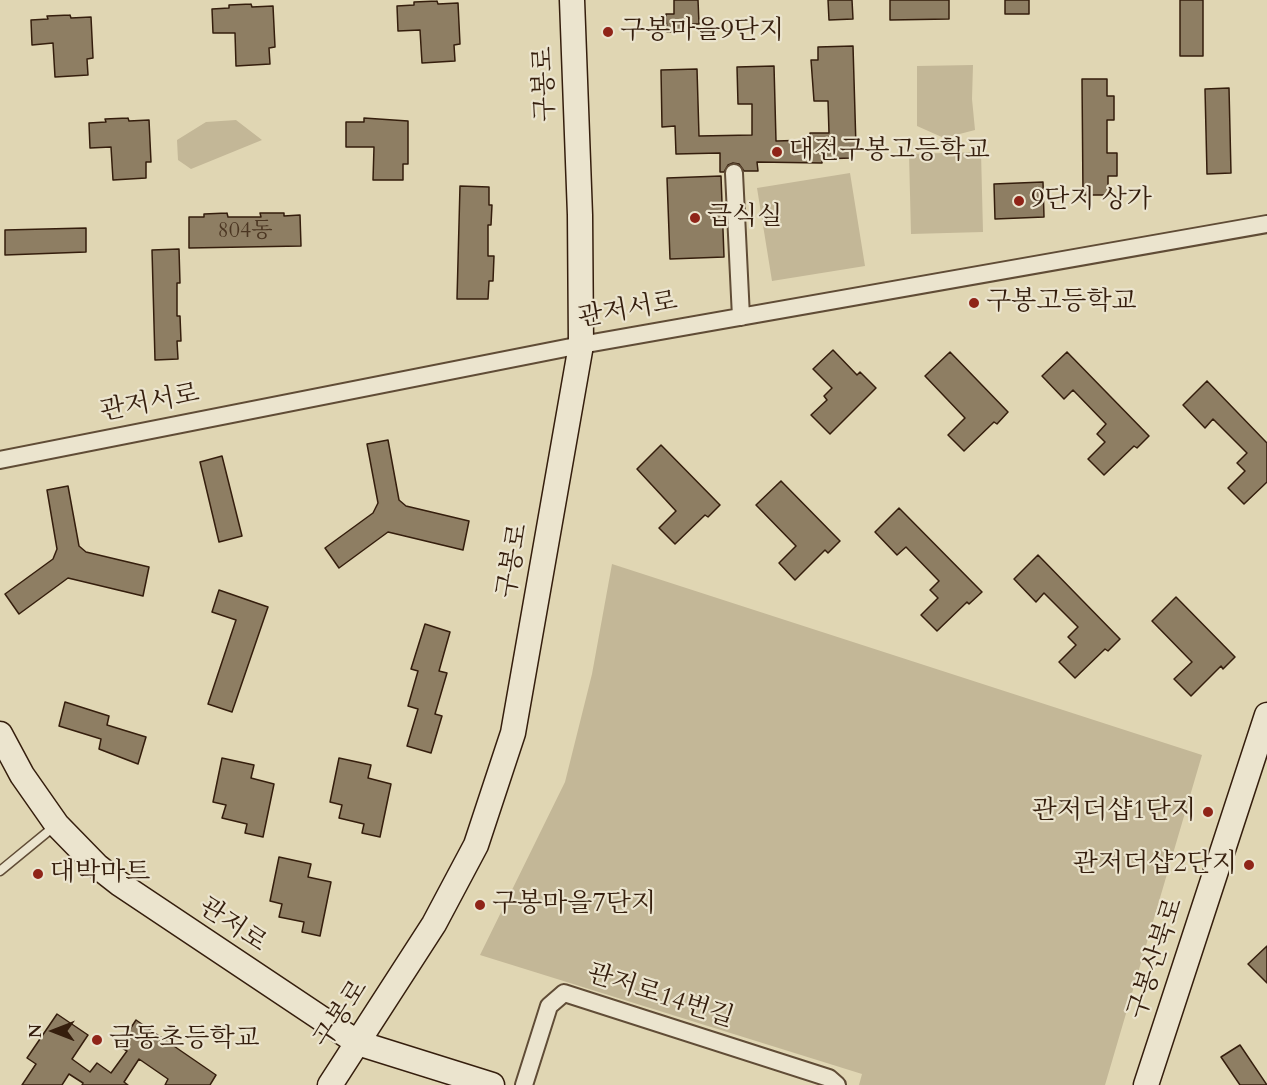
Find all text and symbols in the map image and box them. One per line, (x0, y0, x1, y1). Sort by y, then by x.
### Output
place label: 구봉마을9단지 (620, 16, 784, 48)
marker: 구봉마을9단지 (601, 25, 615, 39)
street label: 구봉로 (529, 46, 563, 122)
place label: 대전구봉고등학교 (789, 136, 990, 168)
marker: 대전구봉고등학교 (770, 145, 784, 159)
place label: 9단지 상가 (1031, 185, 1152, 217)
marker: 9단지 상가 (1012, 194, 1026, 208)
place label: 급식실 (707, 202, 782, 234)
marker: 급식실 (688, 211, 702, 225)
house number: 804동 (217, 219, 273, 245)
street label: 관저서로 (576, 287, 680, 335)
place label: 구봉고등학교 (986, 287, 1137, 319)
marker: 구봉고등학교 (967, 296, 981, 310)
street label: 관저서로 (98, 379, 202, 429)
street label: 구봉로 (492, 521, 536, 601)
place label: 관저더샵1단지 (1032, 796, 1196, 828)
marker: 관저더샵1단지 (1201, 805, 1215, 819)
place label: 관저더샵2단지 (1073, 849, 1237, 881)
place label: 대박마트 (50, 858, 150, 890)
marker: 관저더샵2단지 (1242, 858, 1256, 872)
marker: 대박마트 (31, 867, 45, 881)
place label: 구봉마을7단지 (492, 889, 656, 921)
street label: 관저로 (192, 892, 272, 960)
street label: 구봉산북로 (1123, 894, 1191, 1024)
marker: 구봉마을7단지 (473, 898, 487, 912)
street label: 관저로14번길 (583, 959, 737, 1035)
street label: 구봉로 (308, 975, 376, 1055)
north arrow (24, 1001, 84, 1061)
text: N (25, 1024, 47, 1038)
place label: 금동초등학교 (109, 1024, 260, 1056)
marker: 금동초등학교 (90, 1033, 104, 1047)

